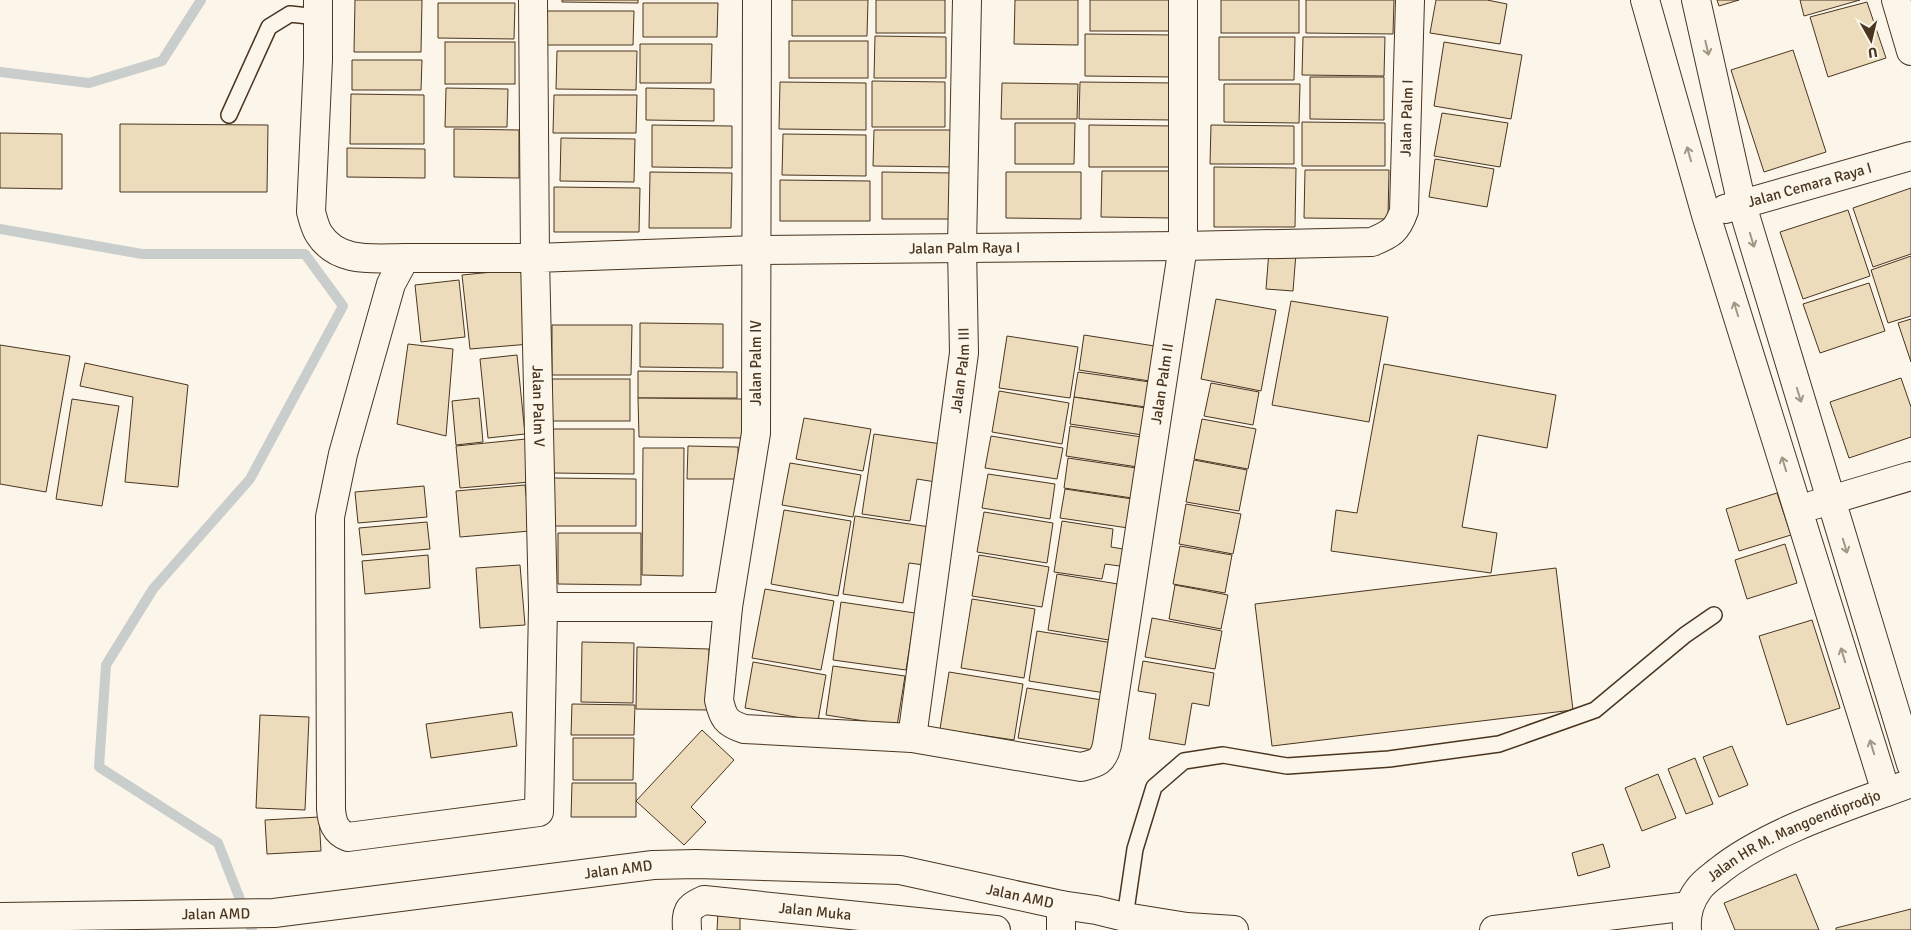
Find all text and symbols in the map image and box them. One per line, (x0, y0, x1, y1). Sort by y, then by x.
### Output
north arrow (1846, 15, 1896, 65)
one-way arrow (1703, 39, 1712, 55)
text: U (1867, 43, 1879, 61)
street label: Jalan Palm I (1397, 79, 1417, 157)
one-way arrow (1684, 146, 1693, 162)
street label: Jalan Cemara Raya I (1745, 159, 1874, 211)
one-way arrow (1748, 231, 1758, 247)
street label: Jalan Palm Raya I (909, 239, 1020, 258)
one-way arrow (1730, 302, 1740, 318)
street label: Jalan Palm IV (747, 320, 765, 406)
street label: Jalan Palm III (947, 327, 973, 414)
street label: Jalan Palm II (1147, 342, 1177, 425)
street label: Jalan Palm V (528, 365, 548, 447)
one-way arrow (1795, 387, 1805, 403)
one-way arrow (1779, 457, 1789, 473)
one-way arrow (1840, 538, 1850, 554)
one-way arrow (1838, 648, 1848, 664)
one-way arrow (1866, 739, 1876, 755)
street label: Jalan HR M. Mangoendiprodjo (1704, 786, 1883, 886)
street label: Jalan AMD (583, 856, 653, 883)
street label: Jalan AMD (985, 880, 1055, 912)
street label: Jalan Muka (778, 899, 852, 924)
street label: Jalan AMD (182, 904, 250, 923)

